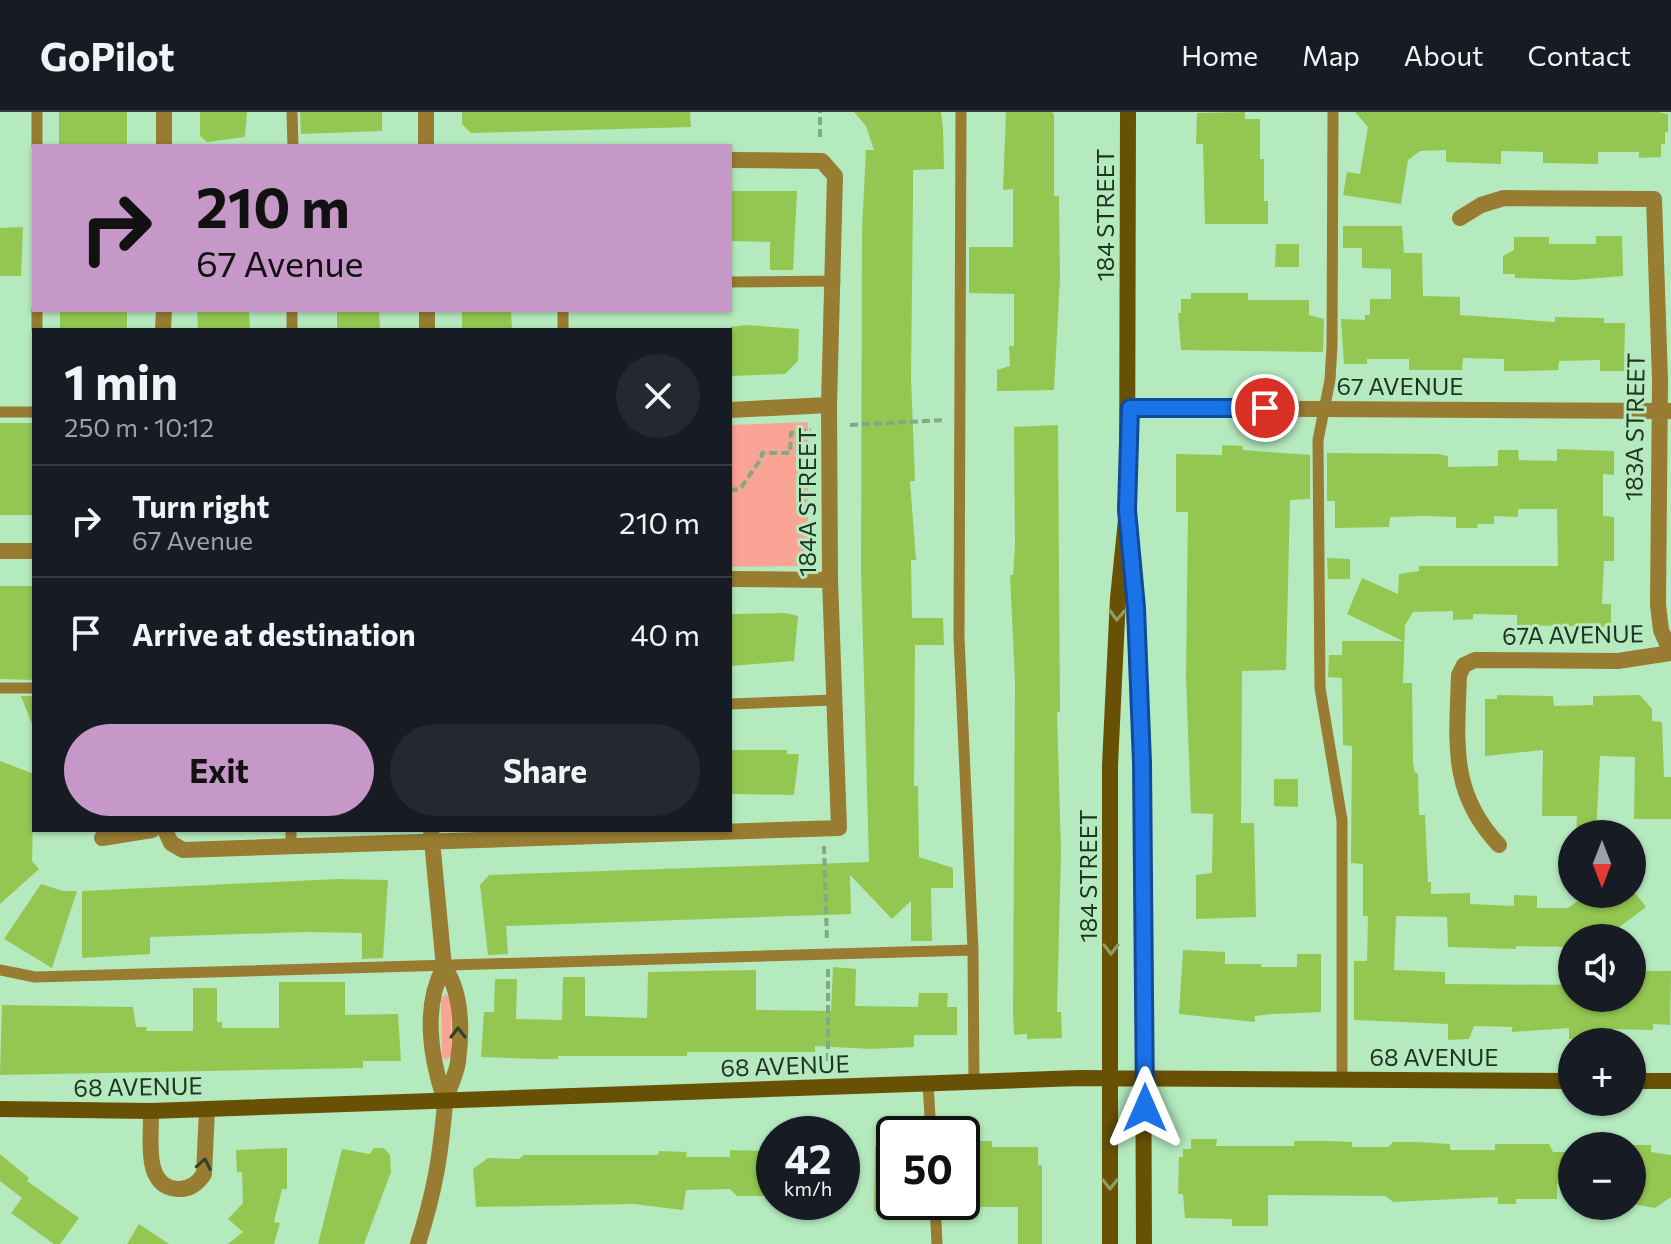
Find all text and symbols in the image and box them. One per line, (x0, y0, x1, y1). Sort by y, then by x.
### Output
text: GoPilot (40, 32, 175, 79)
text: Home (1181, 38, 1258, 72)
text: Map (1302, 38, 1360, 72)
text: About (1404, 38, 1484, 72)
text: Contact (1528, 38, 1631, 72)
street label: 184 STREET (1090, 149, 1119, 281)
text: 210 m (196, 171, 350, 240)
icon: right (64, 176, 168, 280)
text: 67 Avenue (196, 240, 364, 284)
text: 1 min (64, 351, 178, 410)
street label: 183A STREET (1618, 353, 1650, 501)
button: close (616, 354, 700, 438)
street label: 67 AVENUE (1336, 371, 1464, 400)
pin (1231, 374, 1299, 442)
icon: arrive (1243, 386, 1287, 430)
text: 250 m · 10:12 (64, 411, 214, 442)
street label: 184A STREET (792, 427, 821, 577)
text: Turn right (132, 487, 269, 524)
icon: right (64, 499, 108, 543)
text: 210 m (619, 503, 700, 540)
text: 67 Avenue (132, 524, 253, 555)
one-way arrow (1109, 609, 1126, 622)
icon: arrive (64, 611, 108, 655)
text: Arrive at destination (132, 615, 416, 652)
text: 40 m (631, 615, 700, 652)
street label: 67A AVENUE (1502, 618, 1644, 650)
button: Exit (64, 724, 374, 816)
button: Share (390, 724, 700, 816)
street label: 184 STREET (1073, 810, 1102, 942)
north arrow (1558, 820, 1646, 908)
map controls (1558, 820, 1646, 1220)
button: sound (1558, 924, 1646, 1012)
one-way arrow (1102, 943, 1120, 956)
one-way arrow (449, 1026, 467, 1039)
button: + (1558, 1028, 1646, 1116)
street label: 68 AVENUE (1369, 1042, 1499, 1071)
street label: 68 AVENUE (720, 1048, 850, 1082)
position arrow (1103, 1066, 1187, 1150)
street label: 68 AVENUE (73, 1070, 203, 1102)
speed limit sign: 50 (876, 1116, 980, 1220)
button: − (1558, 1132, 1646, 1220)
text: 42 (785, 1133, 832, 1182)
one-way arrow (194, 1157, 211, 1170)
text: km/h (784, 1176, 832, 1200)
one-way arrow (1101, 1178, 1119, 1191)

